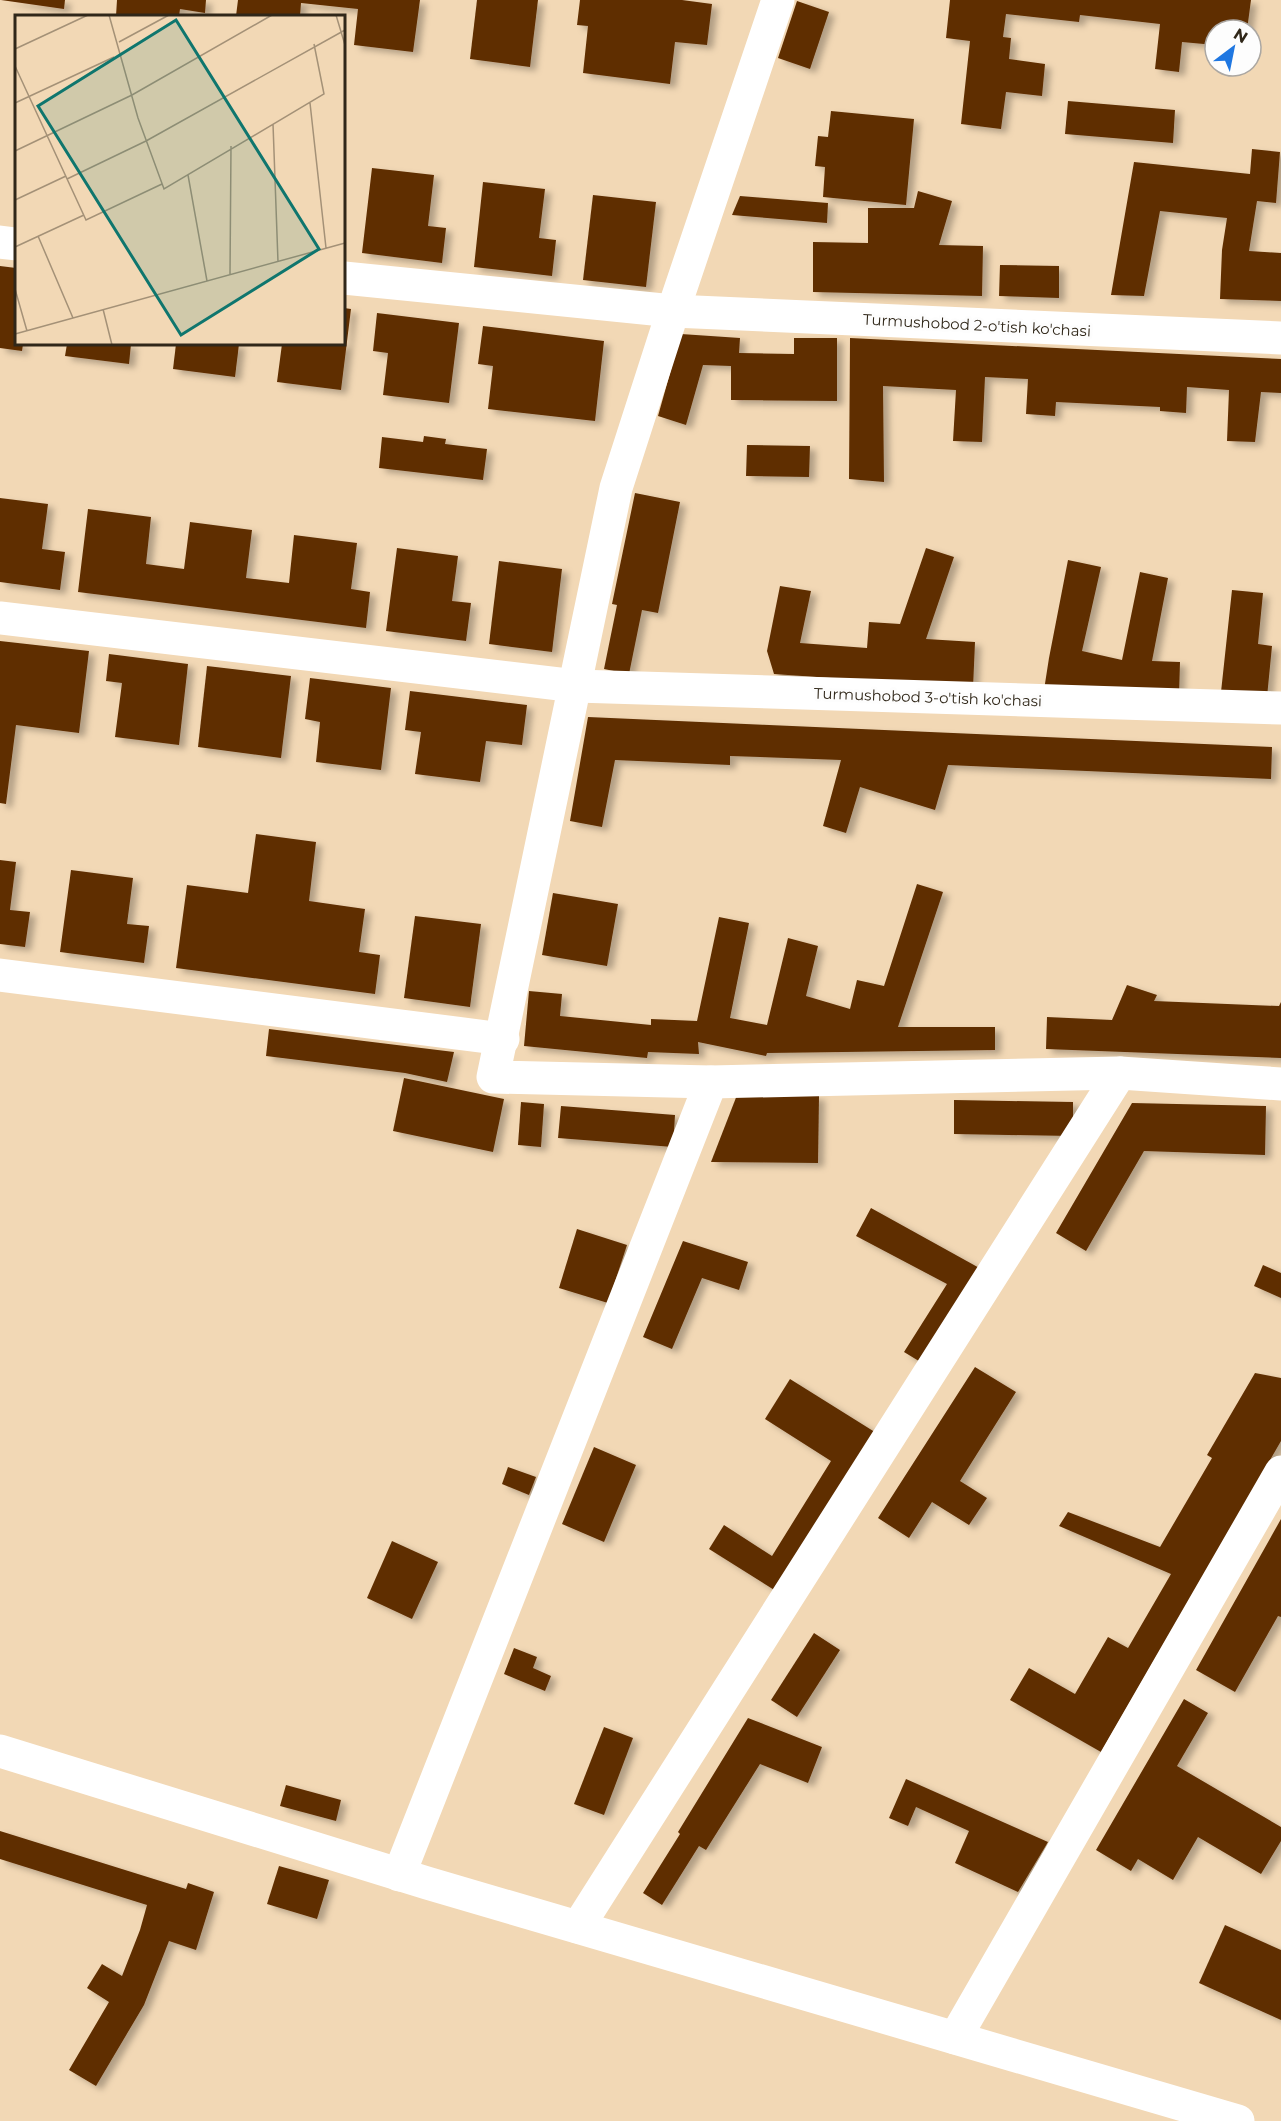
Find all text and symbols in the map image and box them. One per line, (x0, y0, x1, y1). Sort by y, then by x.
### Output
inset map (15, 15, 345, 345)
north arrow (1203, 18, 1263, 78)
text: N (1230, 24, 1251, 47)
street label: Turmushobod 2-o'tish ko'chasi (863, 310, 1091, 340)
street label: Turmushobod 3-o'tish ko'chasi (814, 684, 1042, 710)

